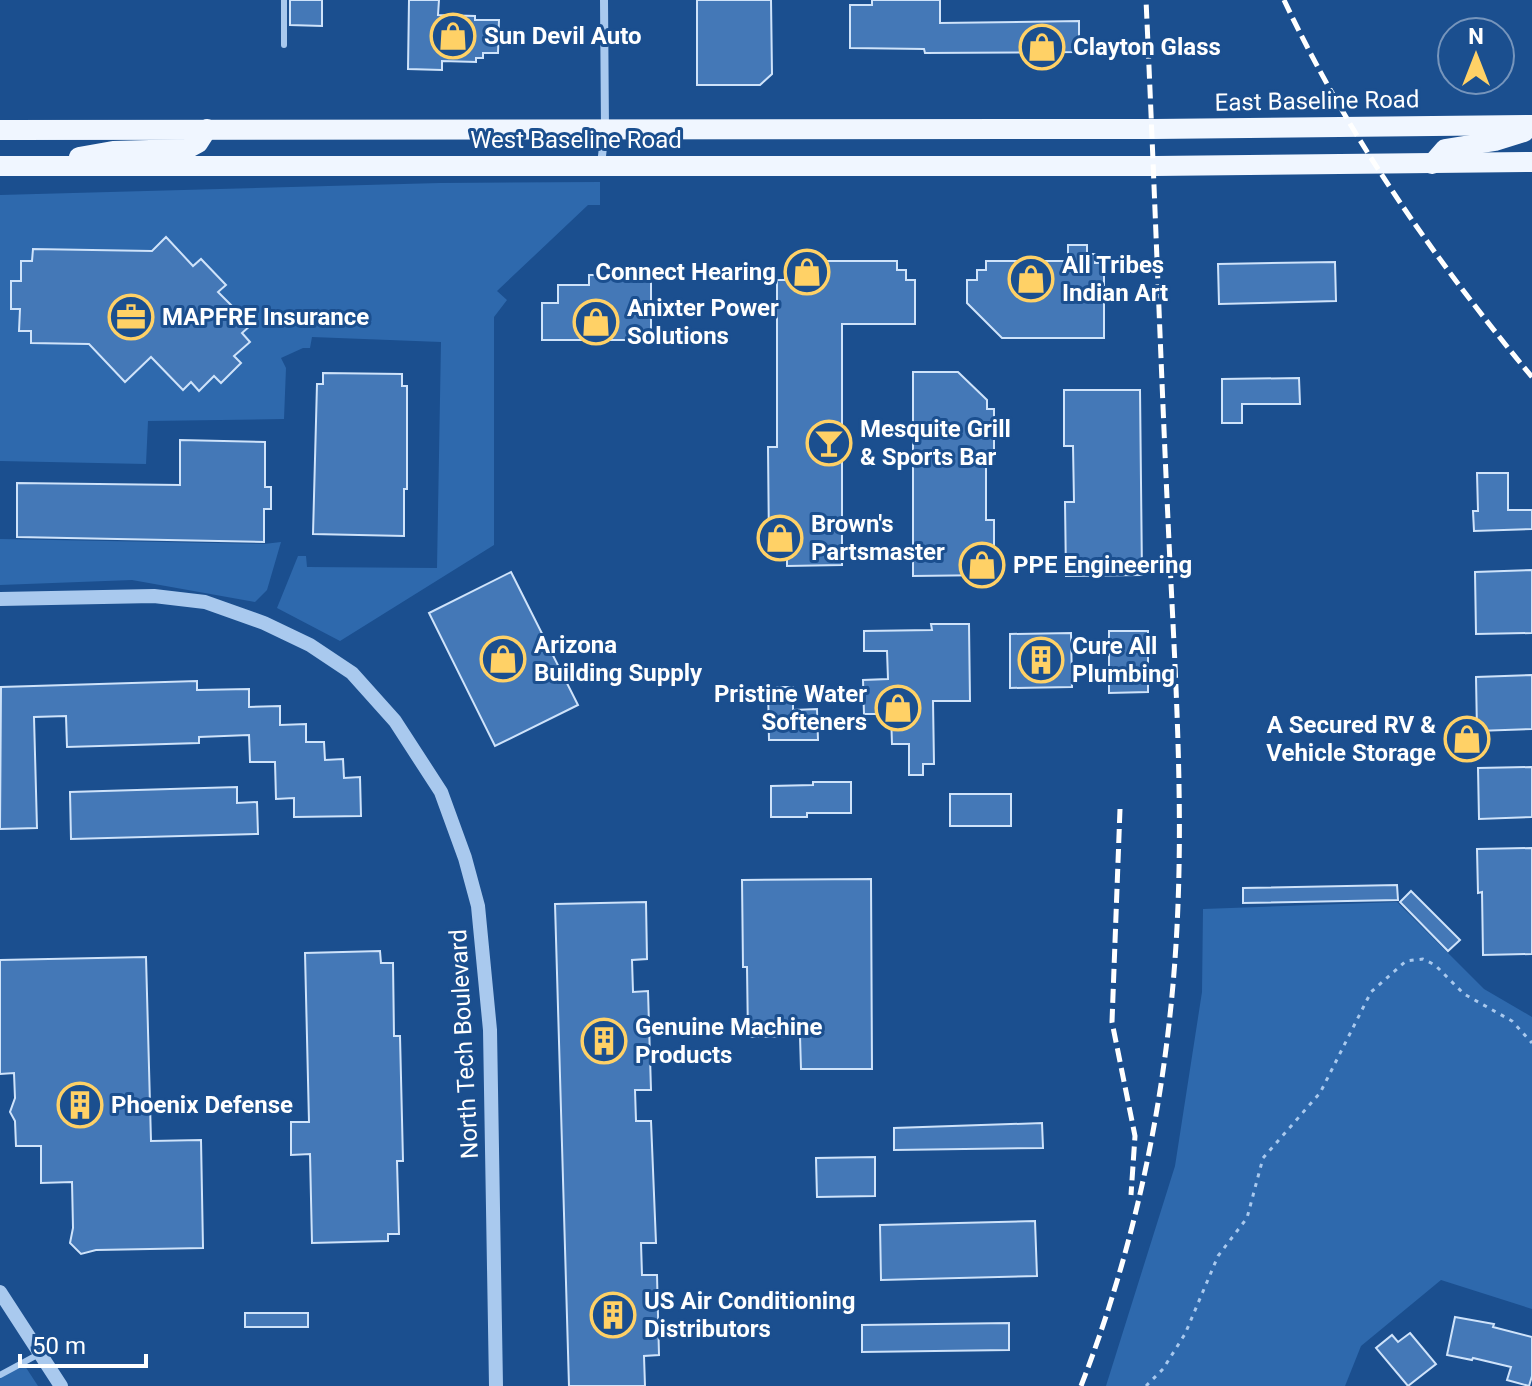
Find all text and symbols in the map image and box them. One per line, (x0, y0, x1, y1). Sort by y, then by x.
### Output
shop icon: Sun Devil Auto (429, 12, 477, 60)
north arrow (1436, 16, 1516, 96)
place label: Sun Devil Auto (484, 22, 642, 50)
shop icon: Clayton Glass (1018, 23, 1066, 71)
text: N (1468, 24, 1484, 49)
place label: Clayton Glass (1073, 33, 1221, 61)
street label: East Baseline Road (1214, 85, 1420, 117)
street label: West Baseline Road (470, 126, 682, 154)
shop icon: Connect Hearing (783, 248, 831, 296)
place label: All Tribes Indian Art (1062, 251, 1168, 307)
shop icon: All Tribes Indian Art (1007, 255, 1055, 303)
place label: Connect Hearing (595, 258, 776, 286)
office icon: MAPFRE Insurance (107, 293, 155, 341)
place label: Anixter Power Solutions (627, 294, 779, 350)
shop icon: Anixter Power Solutions (572, 298, 620, 346)
place label: MAPFRE Insurance (162, 303, 369, 331)
place label: Mesquite Grill & Sports Bar (860, 415, 1011, 471)
bar icon: Mesquite Grill & Sports Bar (805, 419, 853, 467)
place label: Brown's Partsmaster (811, 510, 945, 566)
shop icon: Brown's Partsmaster (756, 514, 804, 562)
shop icon: PPE Engineering (958, 541, 1006, 589)
place label: PPE Engineering (1013, 551, 1192, 579)
place label: Arizona Building Supply (534, 631, 703, 687)
place label: Cure All Plumbing (1072, 632, 1175, 688)
shop icon: Arizona Building Supply (479, 635, 527, 683)
building icon: Cure All Plumbing (1017, 636, 1065, 684)
place label: Pristine Water Softeners (714, 680, 867, 736)
shop icon: Pristine Water Softeners (874, 684, 922, 732)
place label: A Secured RV & Vehicle Storage (1266, 711, 1436, 767)
shop icon: A Secured RV & Vehicle Storage (1443, 715, 1491, 763)
street label: North Tech Boulevard (444, 928, 484, 1160)
place label: Genuine Machine Products (635, 1013, 823, 1069)
building icon: Genuine Machine Products (580, 1017, 628, 1065)
building icon: Phoenix Defense (56, 1081, 104, 1129)
place label: Phoenix Defense (111, 1091, 293, 1119)
place label: US Air Conditioning Distributors (644, 1287, 855, 1343)
building icon: US Air Conditioning Distributors (589, 1291, 637, 1339)
scale bar (20, 1318, 146, 1368)
text: 50 m (32, 1332, 86, 1360)

